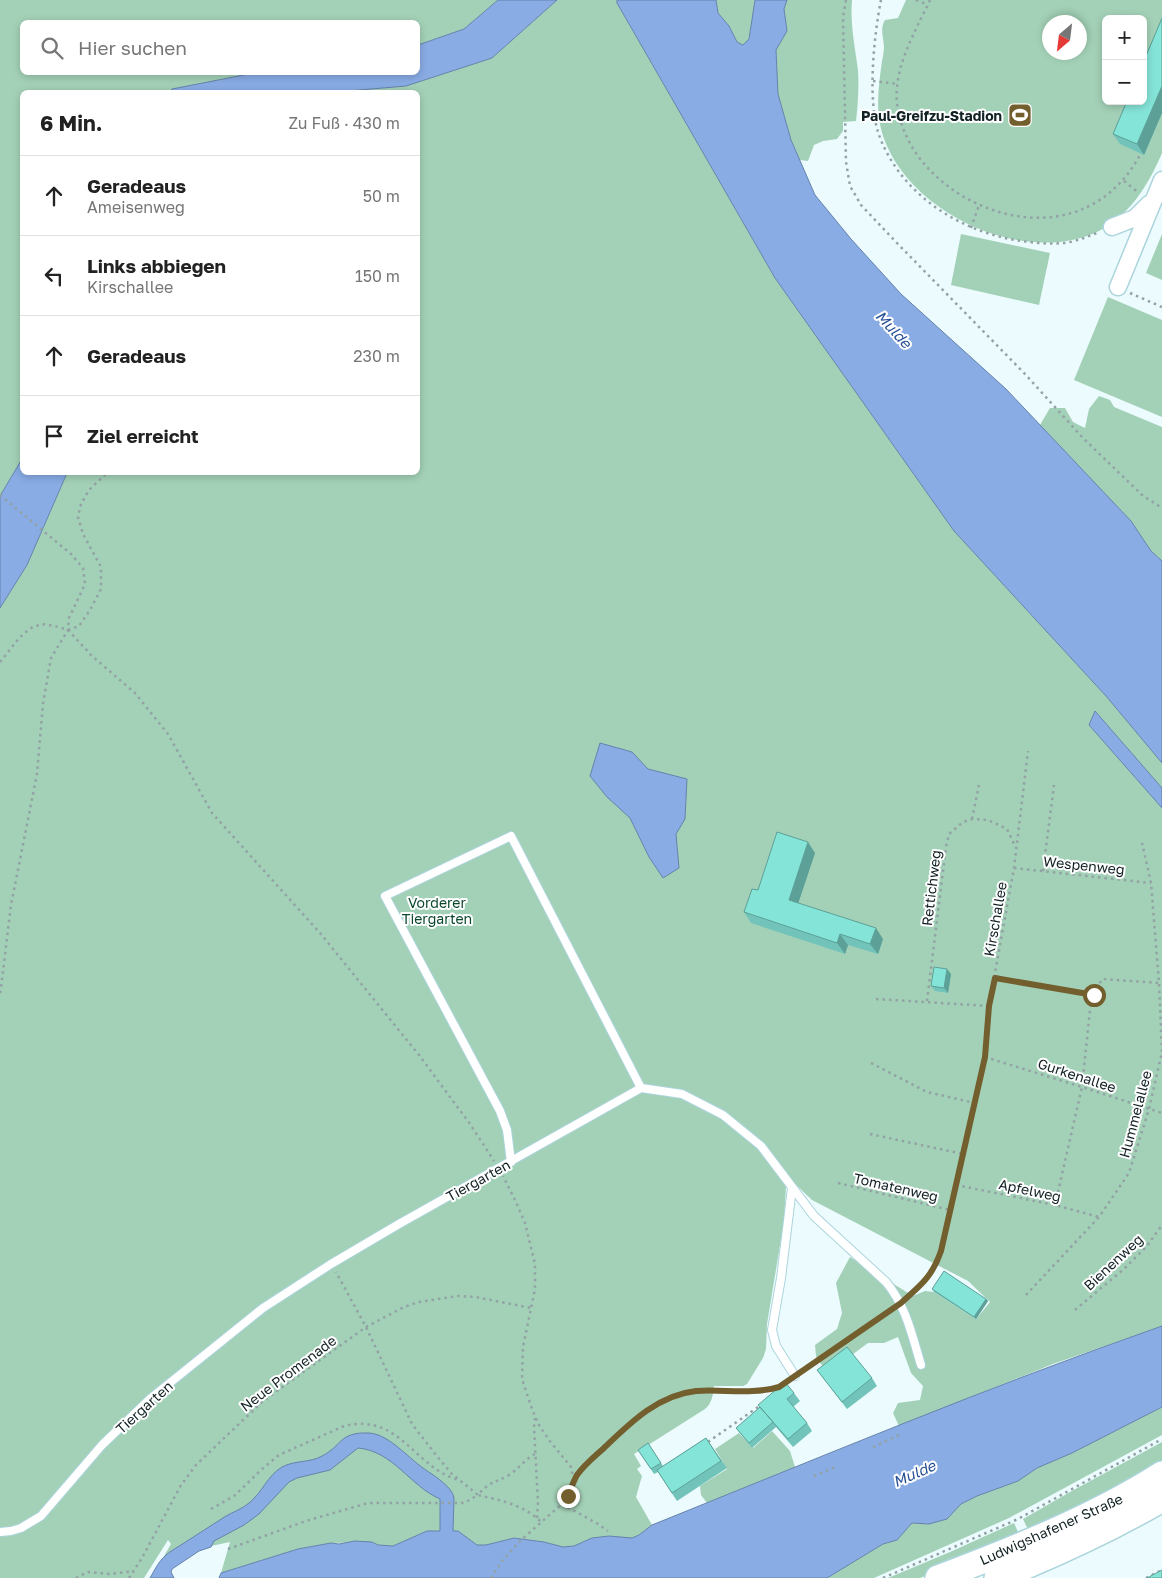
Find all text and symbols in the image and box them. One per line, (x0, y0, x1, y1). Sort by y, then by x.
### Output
north arrow (1042, 15, 1087, 60)
map controls (1102, 15, 1147, 105)
button: + (1102, 15, 1147, 60)
search box (20, 20, 420, 75)
icon: search (38, 34, 66, 62)
text: Hier suchen (78, 36, 187, 59)
button: − (1102, 60, 1147, 105)
sports icon: Paul-Greifzu-Stadion (1007, 102, 1033, 128)
place label: Paul-Greifzu-Stadion (861, 107, 1002, 124)
text: 6 Min. (40, 110, 102, 136)
text: Zu Fuß · 430 m (289, 113, 400, 133)
text: Geradeaus (87, 174, 186, 197)
icon: ahead (40, 182, 68, 210)
text: 50 m (363, 186, 400, 206)
text: Ameisenweg (87, 197, 185, 217)
text: Links abbiegen (87, 254, 226, 277)
icon: left (40, 262, 68, 290)
text: 150 m (355, 266, 400, 286)
text: Kirschallee (87, 277, 173, 297)
water label: Mulde (872, 307, 917, 352)
icon: ahead (40, 342, 68, 370)
text: Geradeaus (87, 344, 186, 367)
text: 230 m (353, 346, 400, 366)
icon: arrive (40, 422, 68, 450)
text: Ziel erreicht (87, 424, 199, 447)
street label: Rettichweg (918, 849, 944, 927)
street label: Wespenweg (1043, 852, 1125, 878)
street label: Kirschallee (980, 880, 1010, 958)
park label: Vorderer Tiergarten (402, 894, 472, 927)
route start (1083, 984, 1106, 1007)
street label: Gurkenallee (1036, 1054, 1118, 1096)
street label: Hummelallee (1115, 1069, 1155, 1159)
street label: Tiergarten (443, 1155, 513, 1205)
street label: Tomatenweg (852, 1169, 940, 1205)
street label: Apfelweg (997, 1175, 1063, 1205)
street label: Bienenweg (1080, 1230, 1146, 1294)
street label: Neue Promenade (237, 1331, 339, 1415)
street label: Tiergarten (112, 1377, 176, 1437)
water label: Mulde (890, 1455, 939, 1490)
route end (557, 1485, 580, 1508)
street label: Ludwigshafener Straße (977, 1490, 1125, 1568)

